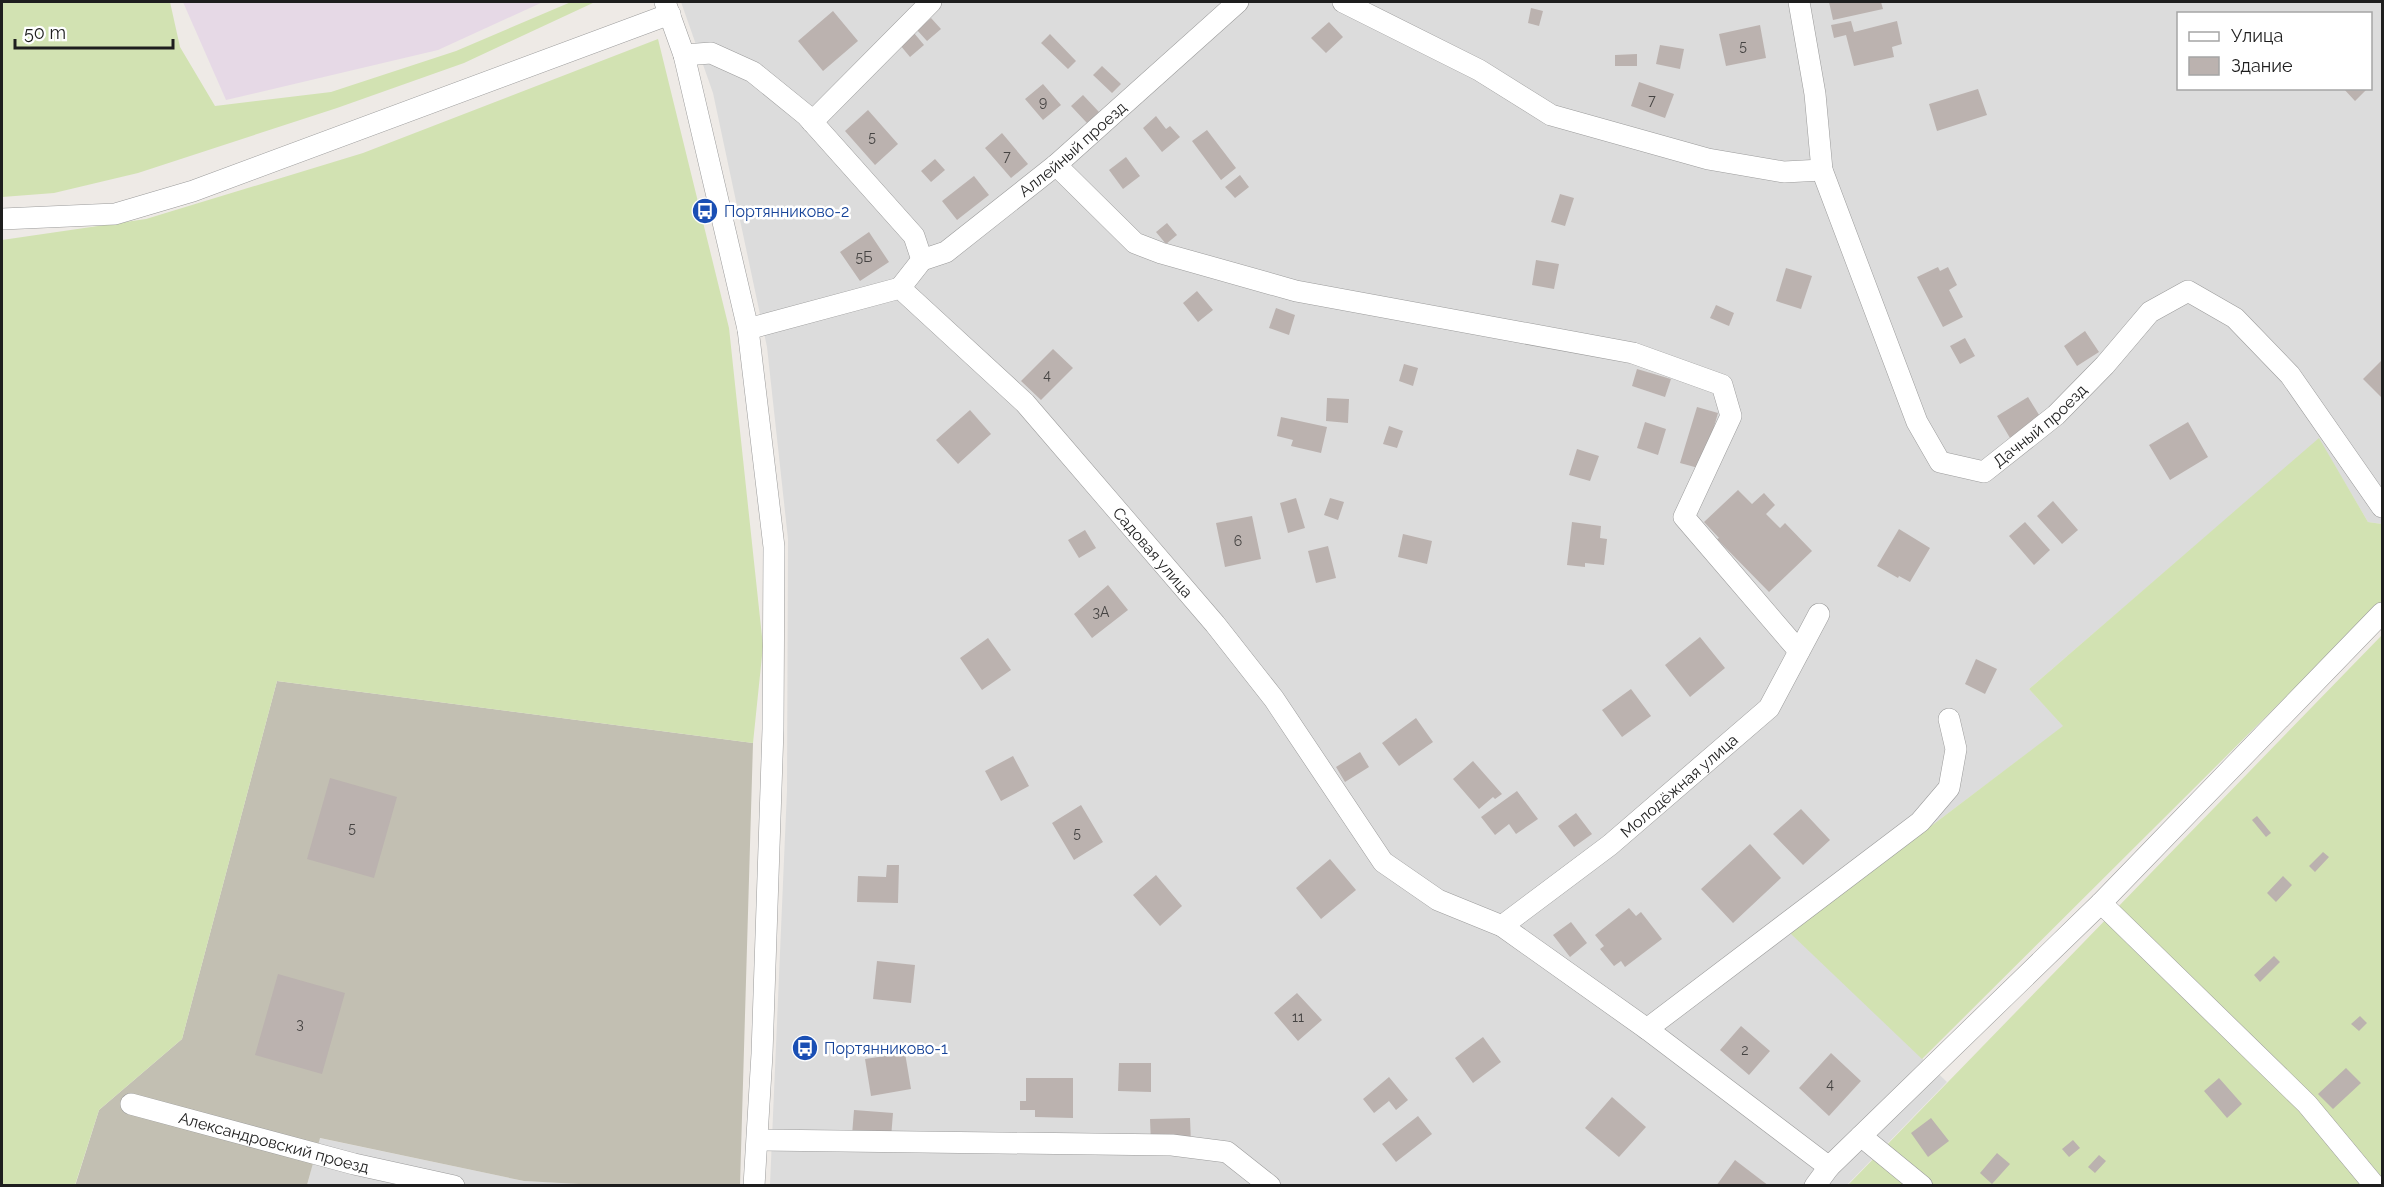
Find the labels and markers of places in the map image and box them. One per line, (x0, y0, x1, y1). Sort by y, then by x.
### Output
bus stop icon: Портянниково-2 (690, 196, 720, 226)
place label: Портянниково-2 (724, 202, 849, 221)
bus stop icon: Портянниково-1 (790, 1033, 820, 1063)
place label: Портянниково-1 (824, 1039, 948, 1058)

